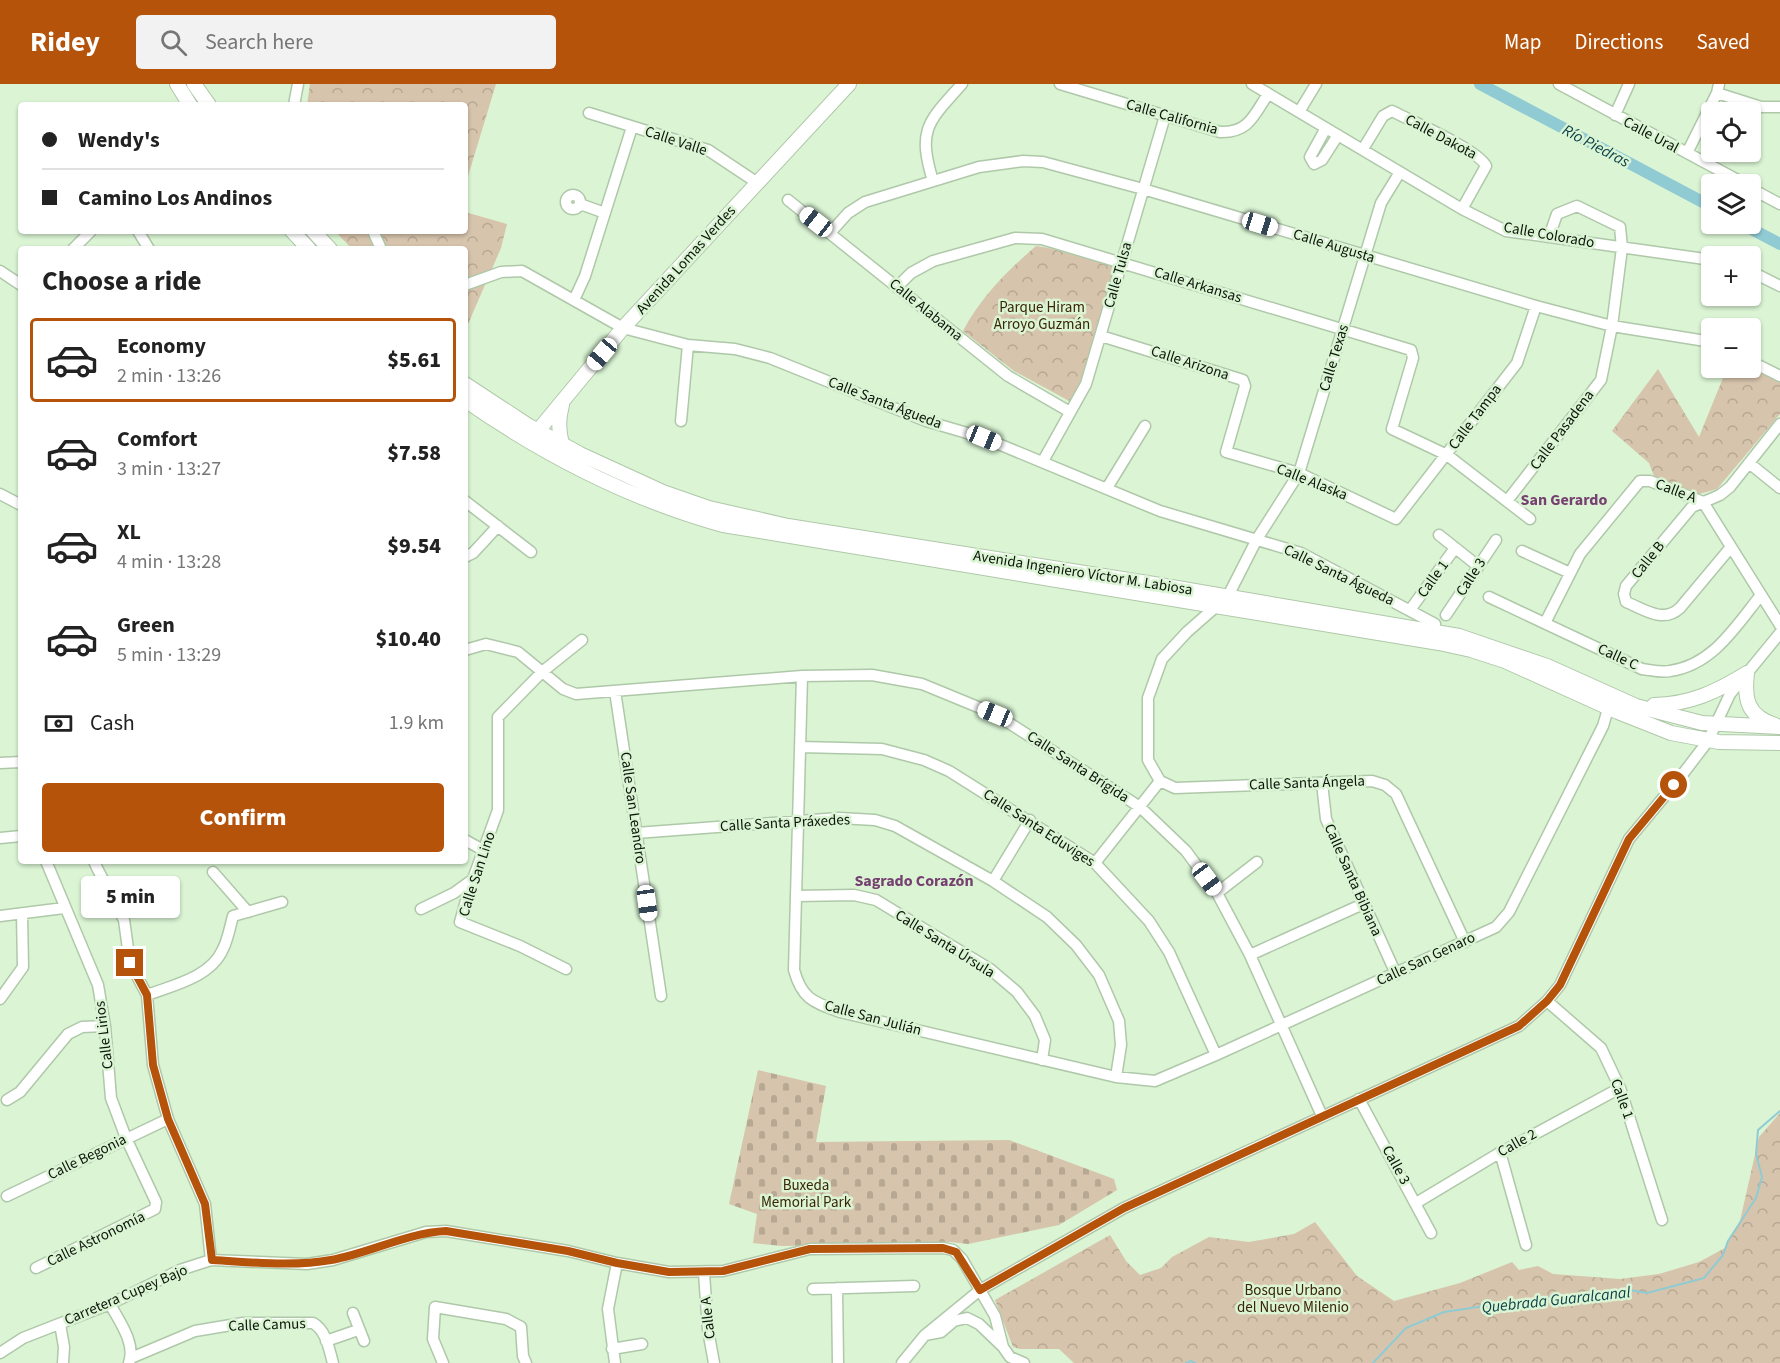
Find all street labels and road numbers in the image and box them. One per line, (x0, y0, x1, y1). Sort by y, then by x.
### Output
street label: Calle California (1123, 94, 1221, 140)
street label: Calle Dakota (1401, 109, 1481, 165)
street label: Calle Ural (1620, 112, 1683, 158)
street label: Calle Valle (642, 121, 710, 161)
street label: Avenida Lomas Verdes (631, 201, 741, 319)
street label: Calle Colorado (1502, 217, 1596, 253)
street label: Calle Augusta (1291, 224, 1377, 268)
street label: Calle Tulsa (1099, 240, 1137, 310)
street label: Calle Arkansas (1152, 262, 1244, 308)
street label: Calle Alabama (885, 274, 967, 346)
street label: Calle Texas (1314, 322, 1354, 394)
street label: Calle Arizona (1148, 340, 1232, 386)
street label: Calle Santa Águeda (825, 372, 945, 434)
street label: Calle Tampa (1443, 380, 1507, 454)
street label: Calle Pasadena (1525, 386, 1599, 474)
street label: Calle Alaska (1273, 458, 1351, 506)
street label: Calle A (1652, 474, 1700, 509)
street label: Calle B (1626, 537, 1670, 583)
street label: Calle Santa Águeda (1280, 539, 1398, 611)
street label: Avenida Ingeniero Víctor M. Labiosa (972, 545, 1194, 601)
street label: Calle 3 (1451, 554, 1491, 600)
street label: Calle 1 (1412, 556, 1454, 602)
street label: Calle C (1594, 638, 1642, 676)
street label: Calle Santa Brígida (1023, 726, 1133, 808)
street label: Calle San Leandro (615, 751, 651, 865)
street label: Calle Santa Ángela (1249, 770, 1365, 796)
street label: Calle Santa Eduviges (979, 784, 1099, 872)
street label: Calle Santa Práxedes (719, 809, 851, 837)
street label: Calle Santa Bibiana (1319, 820, 1387, 940)
street label: Calle San Lino (453, 829, 501, 919)
street label: Calle Santa Úrsula (891, 905, 999, 983)
street label: Calle San Genaro (1373, 927, 1479, 991)
street label: Calle San Julián (822, 995, 924, 1041)
street label: Calle Lirios (89, 1000, 119, 1070)
street label: Calle 1 (1605, 1076, 1639, 1122)
street label: Calle 2 (1494, 1124, 1540, 1162)
street label: Calle Begonia (44, 1129, 130, 1185)
street label: Calle 3 (1377, 1142, 1415, 1188)
street label: Calle Astronomía (43, 1206, 149, 1272)
street label: Carretera Cupey Bajo (61, 1260, 191, 1330)
street label: Calle A (695, 1295, 721, 1340)
street label: Calle Camus (228, 1313, 306, 1337)

